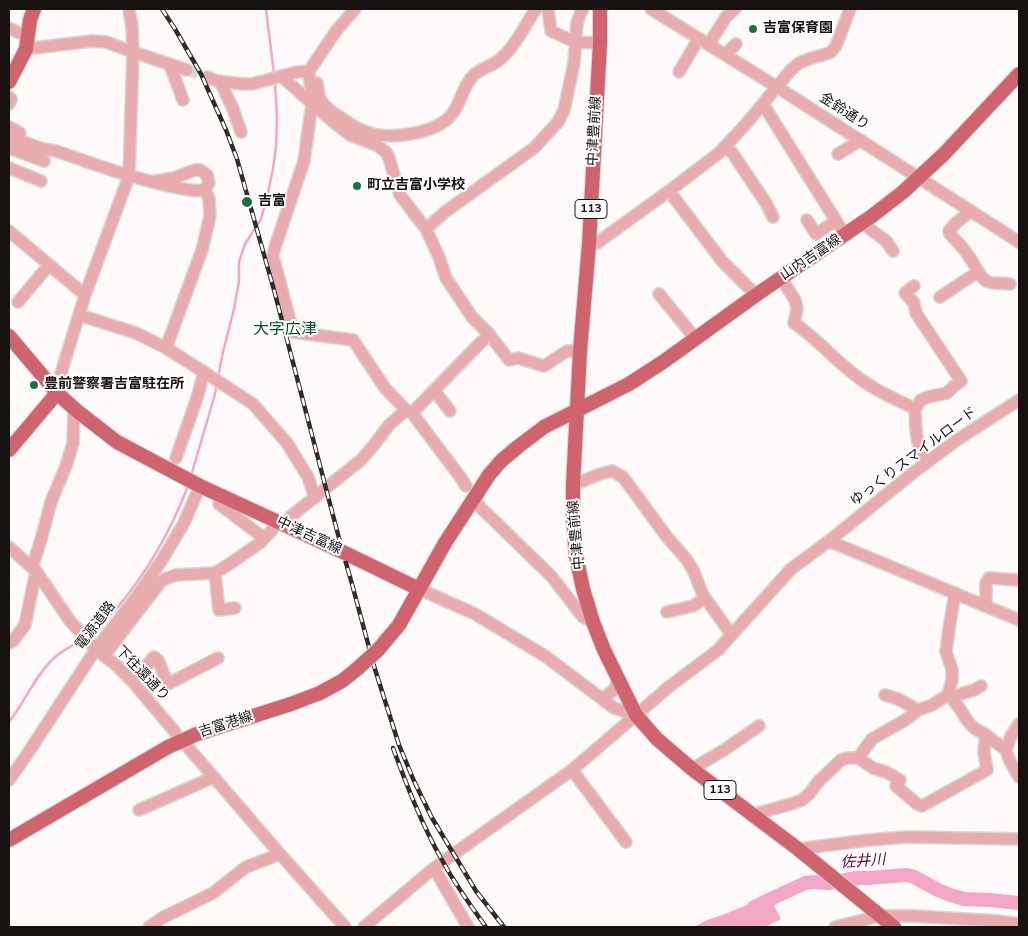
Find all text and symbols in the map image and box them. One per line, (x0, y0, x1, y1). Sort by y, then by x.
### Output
place label: 吉富保育園 (763, 21, 833, 37)
marker: 吉富保育園 (747, 23, 759, 35)
street label: 金鈴通り (816, 90, 872, 134)
street label: 中津豊前線 (585, 96, 605, 166)
place label: 町立吉富小学校 (367, 178, 465, 194)
marker: 町立吉富小学校 (351, 180, 363, 192)
place label: 吉富 (258, 194, 286, 210)
marker: 吉富 (240, 195, 254, 209)
road number: 113 (575, 200, 607, 218)
street label: 山内吉富線 (777, 231, 845, 285)
district label: 大字広津 (253, 320, 317, 340)
place label: 豊前警察署吉富駐在所 (44, 377, 184, 393)
marker: 豊前警察署吉富駐在所 (28, 379, 40, 391)
street label: ゆっくりスマイルロード (847, 404, 981, 510)
street label: 中津豊前線 (566, 499, 588, 571)
street label: 中津吉富線 (274, 514, 344, 558)
street label: 電源道路 (72, 599, 120, 653)
street label: 下往還通り (112, 643, 172, 705)
street label: 吉富港線 (197, 708, 255, 742)
road number: 113 (704, 780, 736, 800)
water label: 佐井川 (840, 851, 886, 873)

